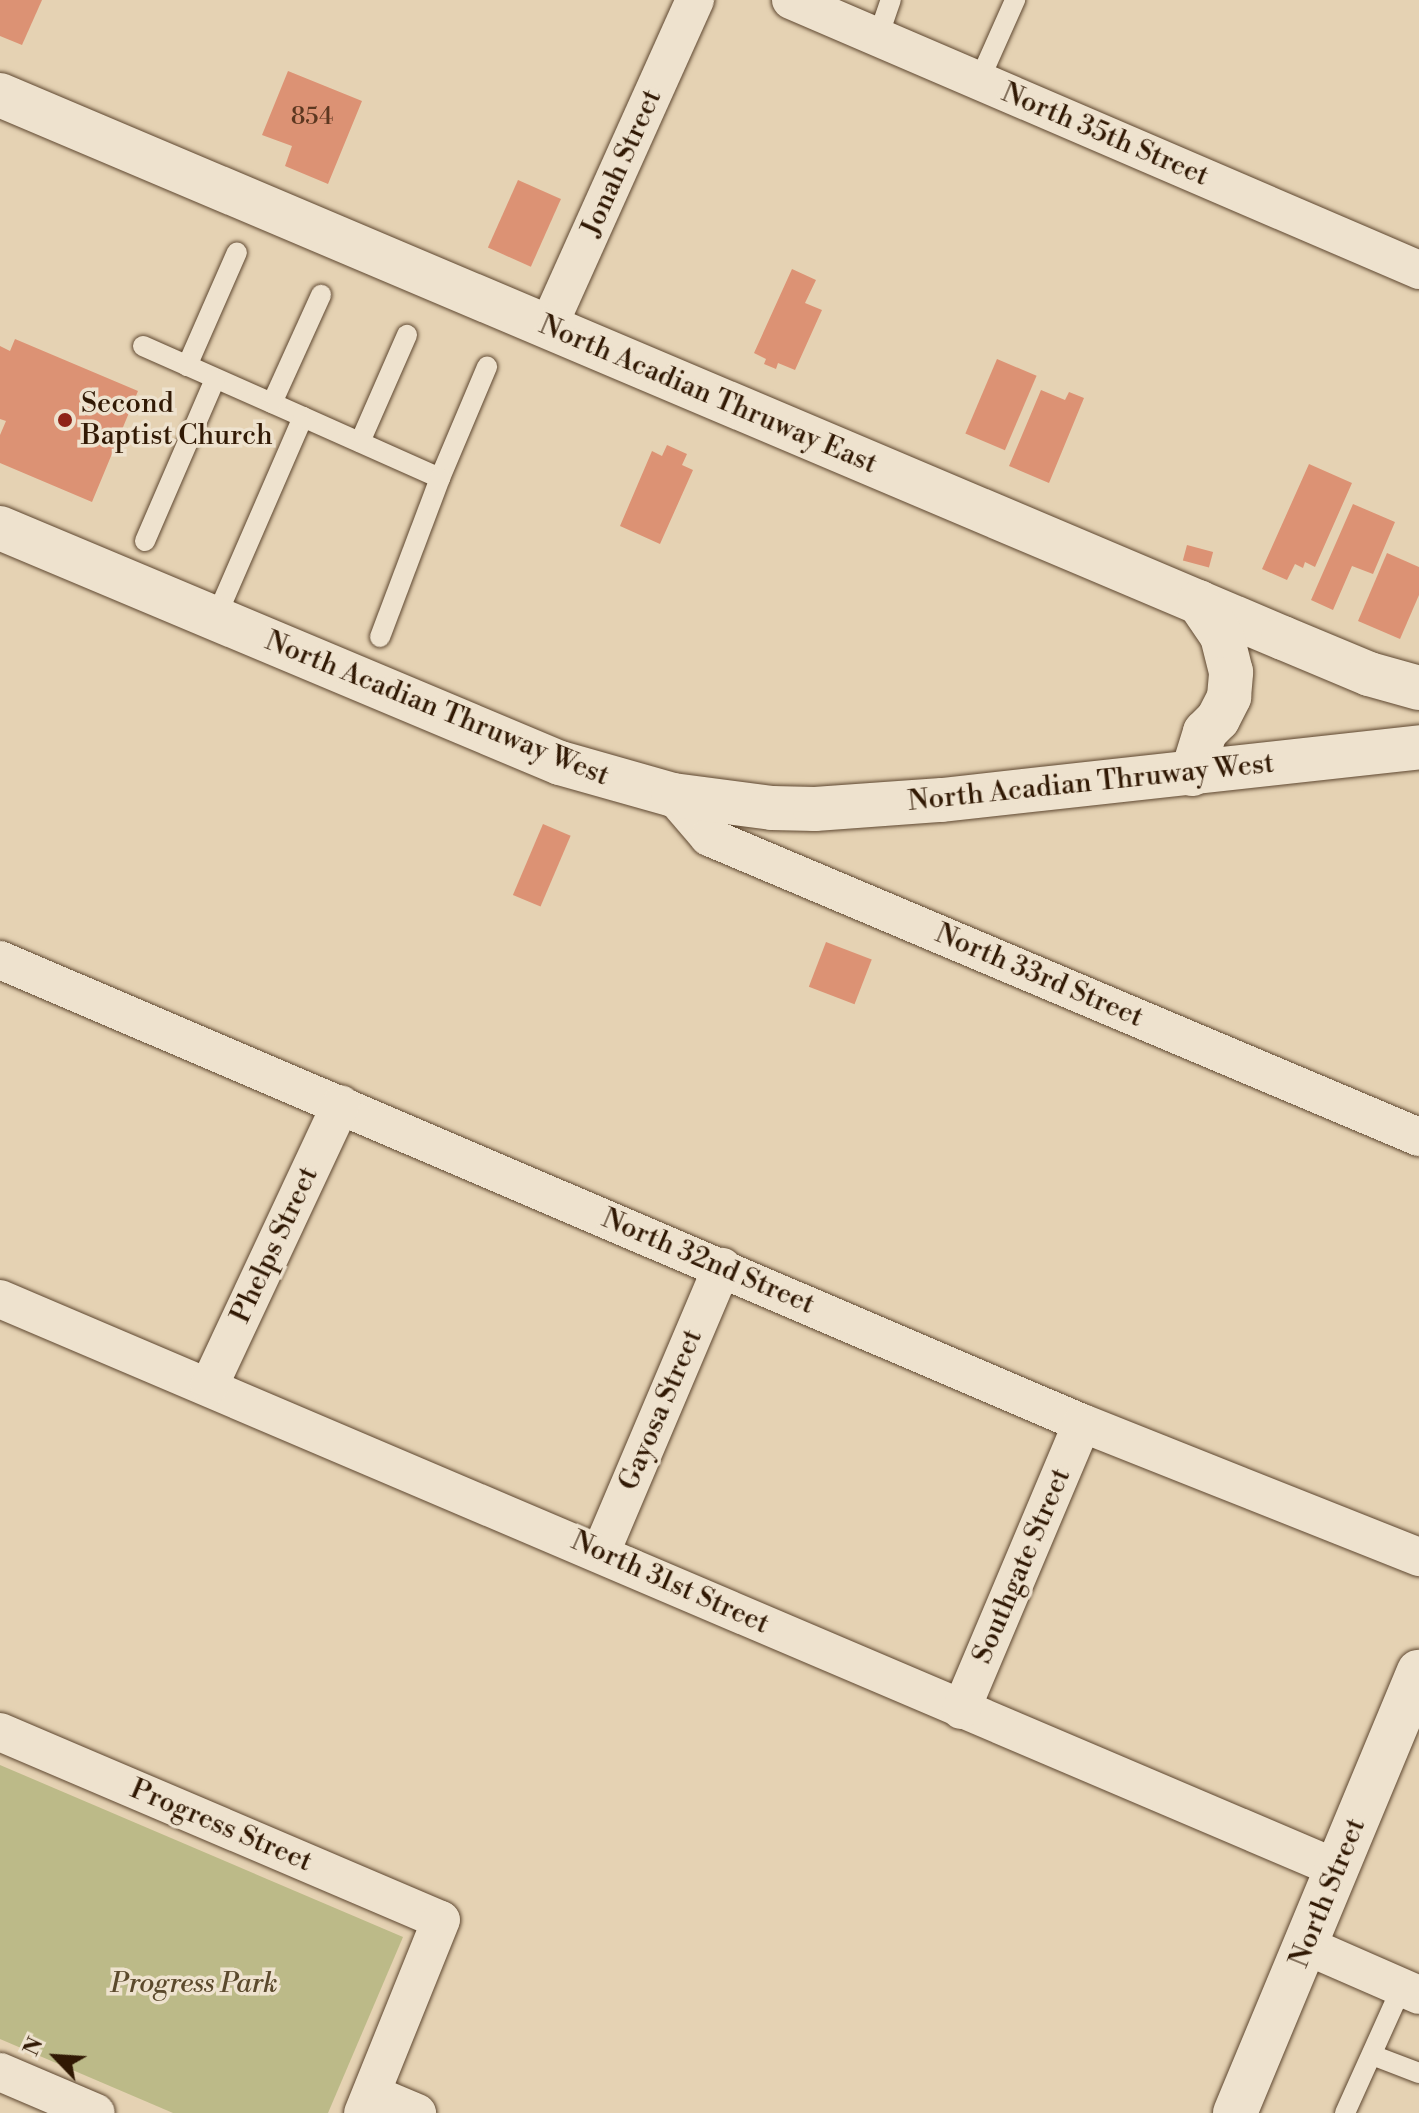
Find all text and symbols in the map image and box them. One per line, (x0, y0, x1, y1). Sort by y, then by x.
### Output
street label: North 35th Street (997, 76, 1213, 194)
street label: Jonah Street (575, 84, 669, 242)
house number: 854 (291, 104, 333, 132)
street label: North Acadian Thruway East (534, 308, 882, 482)
place label: Second Baptist Church (81, 387, 273, 453)
marker: Second Baptist Church (56, 411, 74, 429)
street label: North Acadian Thruway West (260, 625, 614, 793)
street label: North Acadian Thruway West (906, 747, 1276, 819)
street label: North 33rd Street (930, 917, 1148, 1035)
street label: Phelps Street (224, 1162, 326, 1328)
street label: North 32nd Street (597, 1202, 819, 1322)
street label: Gayosa Street (612, 1324, 710, 1496)
street label: Southgate Street (966, 1463, 1078, 1669)
street label: North 31st Street (566, 1524, 774, 1642)
street label: Progress Street (125, 1773, 317, 1879)
street label: North Street (1283, 1814, 1373, 1972)
park label: Progress Park (110, 1967, 278, 2001)
north arrow (16, 2017, 96, 2097)
text: N (18, 2033, 50, 2060)

